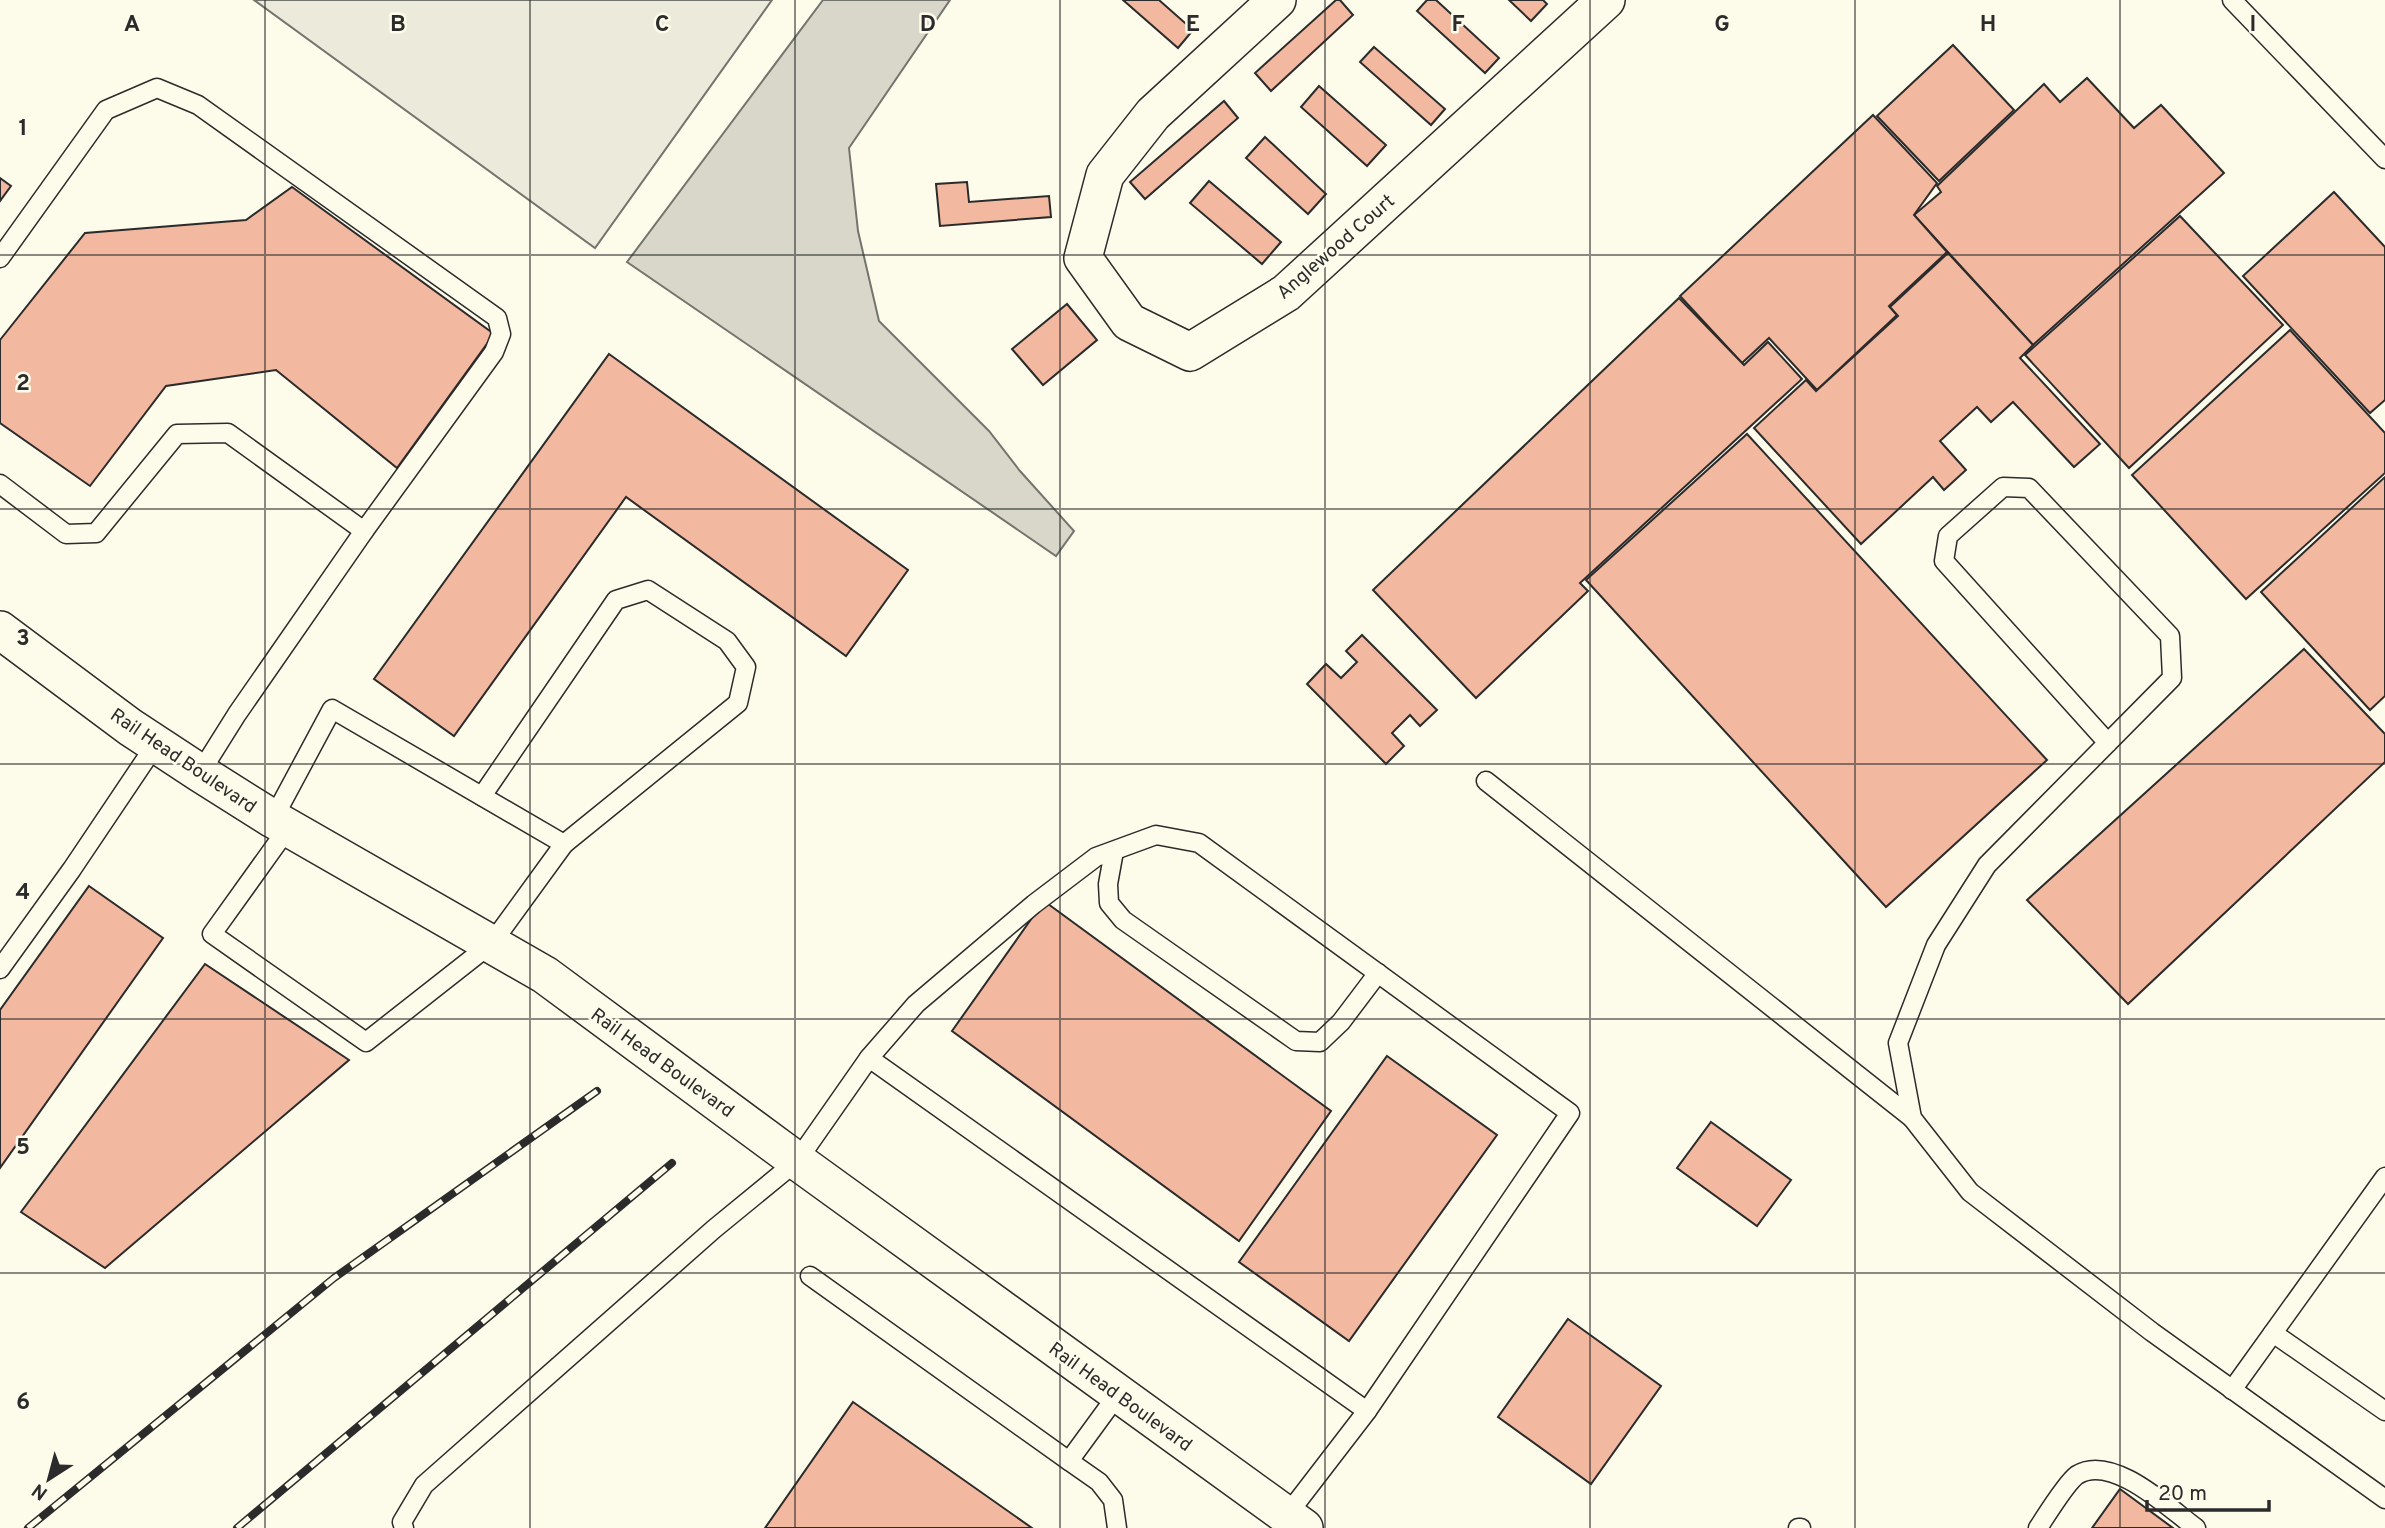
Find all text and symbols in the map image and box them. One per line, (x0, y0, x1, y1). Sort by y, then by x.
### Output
text: A (124, 11, 140, 40)
text: B (390, 11, 406, 40)
text: C (655, 11, 669, 40)
text: D (920, 11, 936, 40)
text: E (1186, 11, 1200, 40)
text: F (1451, 11, 1465, 40)
text: G (1714, 11, 1730, 40)
text: H (1980, 11, 1996, 40)
text: I (2250, 11, 2256, 40)
text: 1 (18, 115, 28, 144)
street label: Anglewood Court (1272, 190, 1400, 305)
text: 2 (16, 370, 30, 399)
text: 3 (16, 625, 30, 654)
street label: Rail Head Boulevard (105, 704, 261, 820)
text: 4 (16, 879, 30, 908)
street label: Rail Head Boulevard (585, 1003, 738, 1124)
text: 5 (16, 1134, 30, 1163)
street label: Rail Head Boulevard (1043, 1337, 1196, 1458)
text: 6 (16, 1389, 30, 1418)
north arrow (14, 1444, 84, 1514)
scale bar (2147, 1468, 2270, 1512)
text: N (28, 1477, 53, 1505)
text: 20 m (2158, 1481, 2207, 1508)

